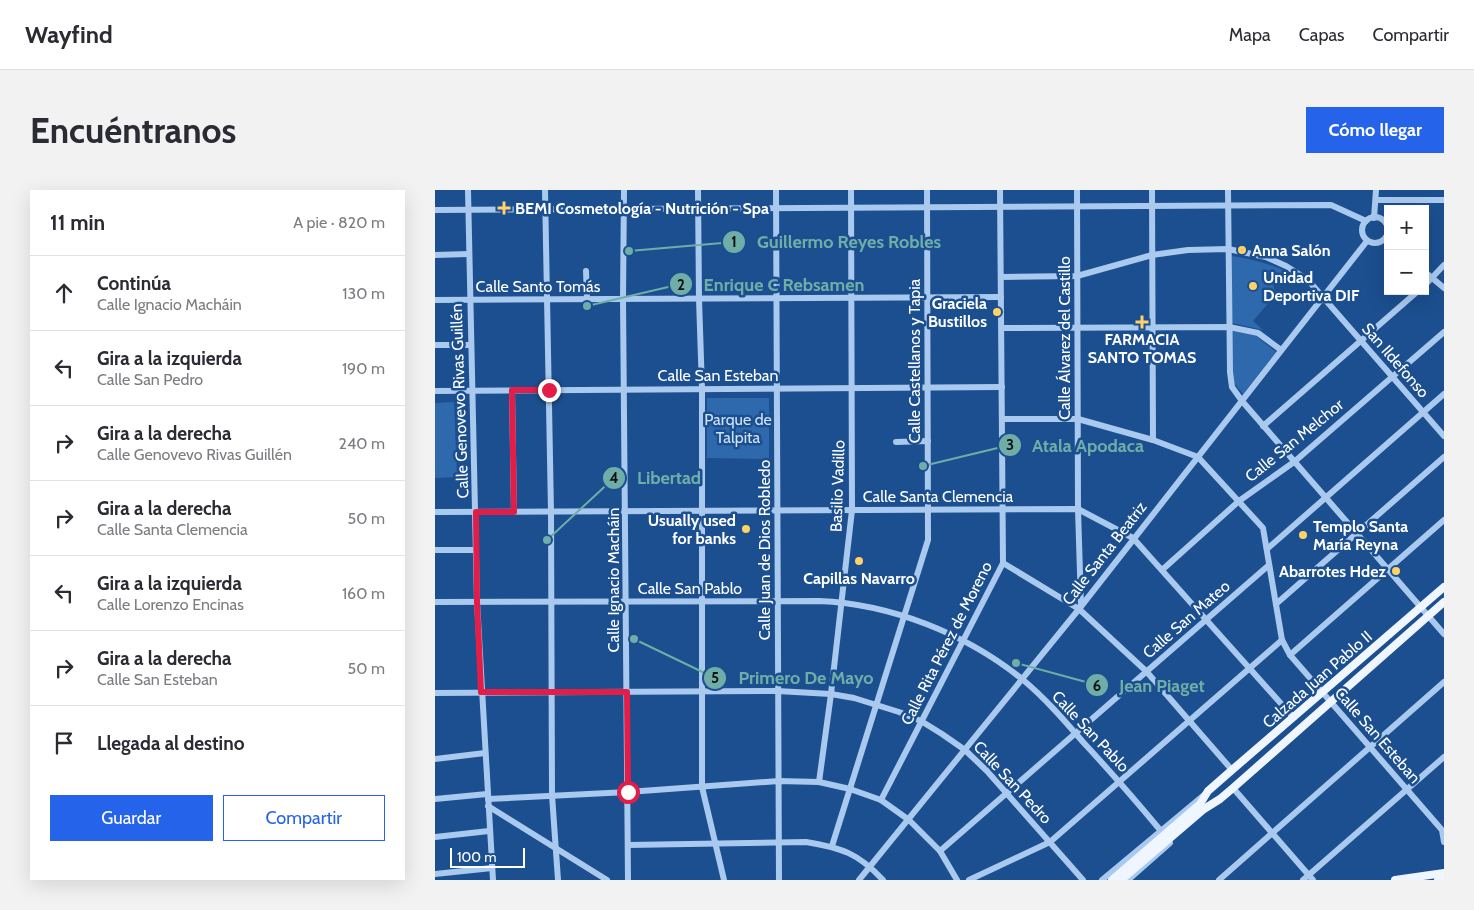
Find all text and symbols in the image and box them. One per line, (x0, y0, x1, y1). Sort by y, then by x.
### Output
text: Wayfind (25, 20, 113, 49)
text: Mapa (1229, 24, 1271, 46)
text: Capas (1299, 24, 1345, 46)
text: Compartir (1373, 24, 1449, 46)
button: Cómo llegar (1306, 107, 1444, 153)
text: Encuéntranos (30, 109, 236, 152)
place label: BEMI Cosmetología - Nutrición - Spa (515, 199, 769, 218)
marker: BEMI Cosmetología - Nutrición - Spa (497, 201, 511, 215)
map controls (1384, 205, 1429, 295)
button: + (1384, 205, 1429, 250)
text: 11 min (50, 210, 105, 235)
text: A pie · 820 m (293, 213, 385, 232)
callout: Guillermo Reyes Robles (722, 226, 951, 259)
text: Guillermo Reyes Robles (757, 231, 941, 253)
text: 1 (731, 233, 737, 251)
place label: Anna Salón (1252, 241, 1331, 260)
marker: Anna Salón (1236, 244, 1248, 256)
button: − (1384, 250, 1429, 295)
street label: Calle Álvarez del Castillo (1055, 256, 1074, 420)
callout: Enrique C Rebsamen (669, 268, 874, 301)
place label: Unidad Deportiva DIF (1263, 268, 1360, 305)
text: Continúa (97, 272, 171, 295)
text: Enrique C Rebsamen (704, 274, 864, 296)
text: 2 (677, 276, 685, 294)
street label: Calle Santo Tomás (476, 277, 601, 296)
street label: Calle Castellanos y Tapia (905, 278, 924, 443)
icon: ahead (50, 279, 78, 307)
marker: Unidad Deportiva DIF (1247, 280, 1259, 292)
text: 130 m (342, 284, 385, 303)
place label: Graciela Bustillos (928, 294, 987, 331)
text: Calle Ignacio Macháin (97, 295, 242, 314)
street label: Calle Genovevo Rivas Guillén (447, 303, 472, 499)
marker: Graciela Bustillos (991, 306, 1003, 318)
marker: FARMACIA SANTO TOMAS (1136, 316, 1148, 328)
street label: San Ildefonso (1358, 319, 1433, 402)
place label: FARMACIA SANTO TOMAS (1088, 330, 1196, 367)
text: Gira a la izquierda (97, 347, 242, 370)
icon: left (50, 354, 78, 382)
text: 190 m (342, 359, 385, 378)
street label: Calle San Esteban (658, 366, 778, 385)
text: Calle San Pedro (97, 370, 203, 389)
route end (538, 379, 561, 402)
street label: Calle San Melchor (1241, 394, 1348, 486)
park label: Parque de Talpita (704, 410, 772, 447)
text: Gira a la derecha (97, 422, 232, 445)
icon: right (50, 429, 78, 457)
callout: Atala Apodaca (997, 429, 1154, 462)
text: 240 m (339, 434, 385, 453)
text: Atala Apodaca (1032, 435, 1144, 457)
text: 3 (1006, 436, 1014, 454)
street label: Basilio Vadillo (826, 439, 849, 532)
text: Calle Genovevo Rivas Guillén (97, 445, 292, 464)
street label: Calle Juan de Dios Robledo (755, 460, 774, 640)
callout: Libertad (601, 461, 711, 494)
text: Libertad (637, 467, 701, 489)
text: 4 (609, 469, 619, 487)
street label: Calle Santa Clemencia (863, 487, 1014, 506)
text: Gira a la derecha (97, 497, 232, 520)
street label: Calle Santa Beatriz (1058, 497, 1151, 609)
icon: right (50, 504, 78, 532)
street label: Calle Ignacio Macháin (604, 508, 623, 652)
text: 50 m (348, 509, 385, 528)
place label: Usually used for banks (648, 511, 736, 548)
place label: Templo Santa María Reyna (1313, 517, 1408, 554)
text: Calle Santa Clemencia (97, 520, 248, 539)
marker: Usually used for banks (740, 523, 752, 535)
marker: Templo Santa María Reyna (1297, 529, 1309, 541)
marker: Capillas Navarro (853, 555, 865, 567)
street label: Calle Rita Pérez de Moreno (897, 558, 996, 728)
place label: Abarrotes Hdez (1279, 562, 1386, 581)
marker: Abarrotes Hdez (1390, 565, 1402, 577)
place label: Capillas Navarro (803, 569, 915, 588)
text: Gira a la izquierda (97, 572, 242, 595)
street label: Calle San Mateo (1139, 576, 1234, 662)
icon: left (50, 579, 78, 607)
street label: Calle San Pablo (638, 579, 742, 598)
text: 160 m (342, 584, 385, 603)
text: Calle Lorenzo Encinas (97, 595, 244, 614)
street label: Calzada Juan Pablo II (1259, 627, 1376, 732)
text: Gira a la derecha (97, 647, 232, 670)
icon: right (50, 654, 78, 682)
text: 50 m (348, 659, 385, 678)
callout: Primero De Mayo (703, 662, 883, 695)
text: Primero De Mayo (738, 667, 874, 689)
text: 5 (711, 669, 719, 687)
callout: Jean Piaget (1084, 669, 1215, 702)
text: Calle San Esteban (97, 670, 218, 689)
text: Jean Piaget (1118, 675, 1205, 697)
text: 6 (1093, 677, 1101, 695)
street label: Calle San Esteban (1331, 684, 1424, 787)
street label: Calle San Pablo (1048, 687, 1133, 776)
icon: arrive (50, 729, 78, 757)
text: Llegada al destino (97, 732, 244, 755)
street label: Calle San Pedro (970, 737, 1056, 828)
route start (617, 781, 640, 804)
button: Guardar (50, 795, 213, 841)
button: Compartir (223, 795, 385, 841)
scale bar (450, 845, 525, 868)
text: 100 m (457, 848, 497, 866)

